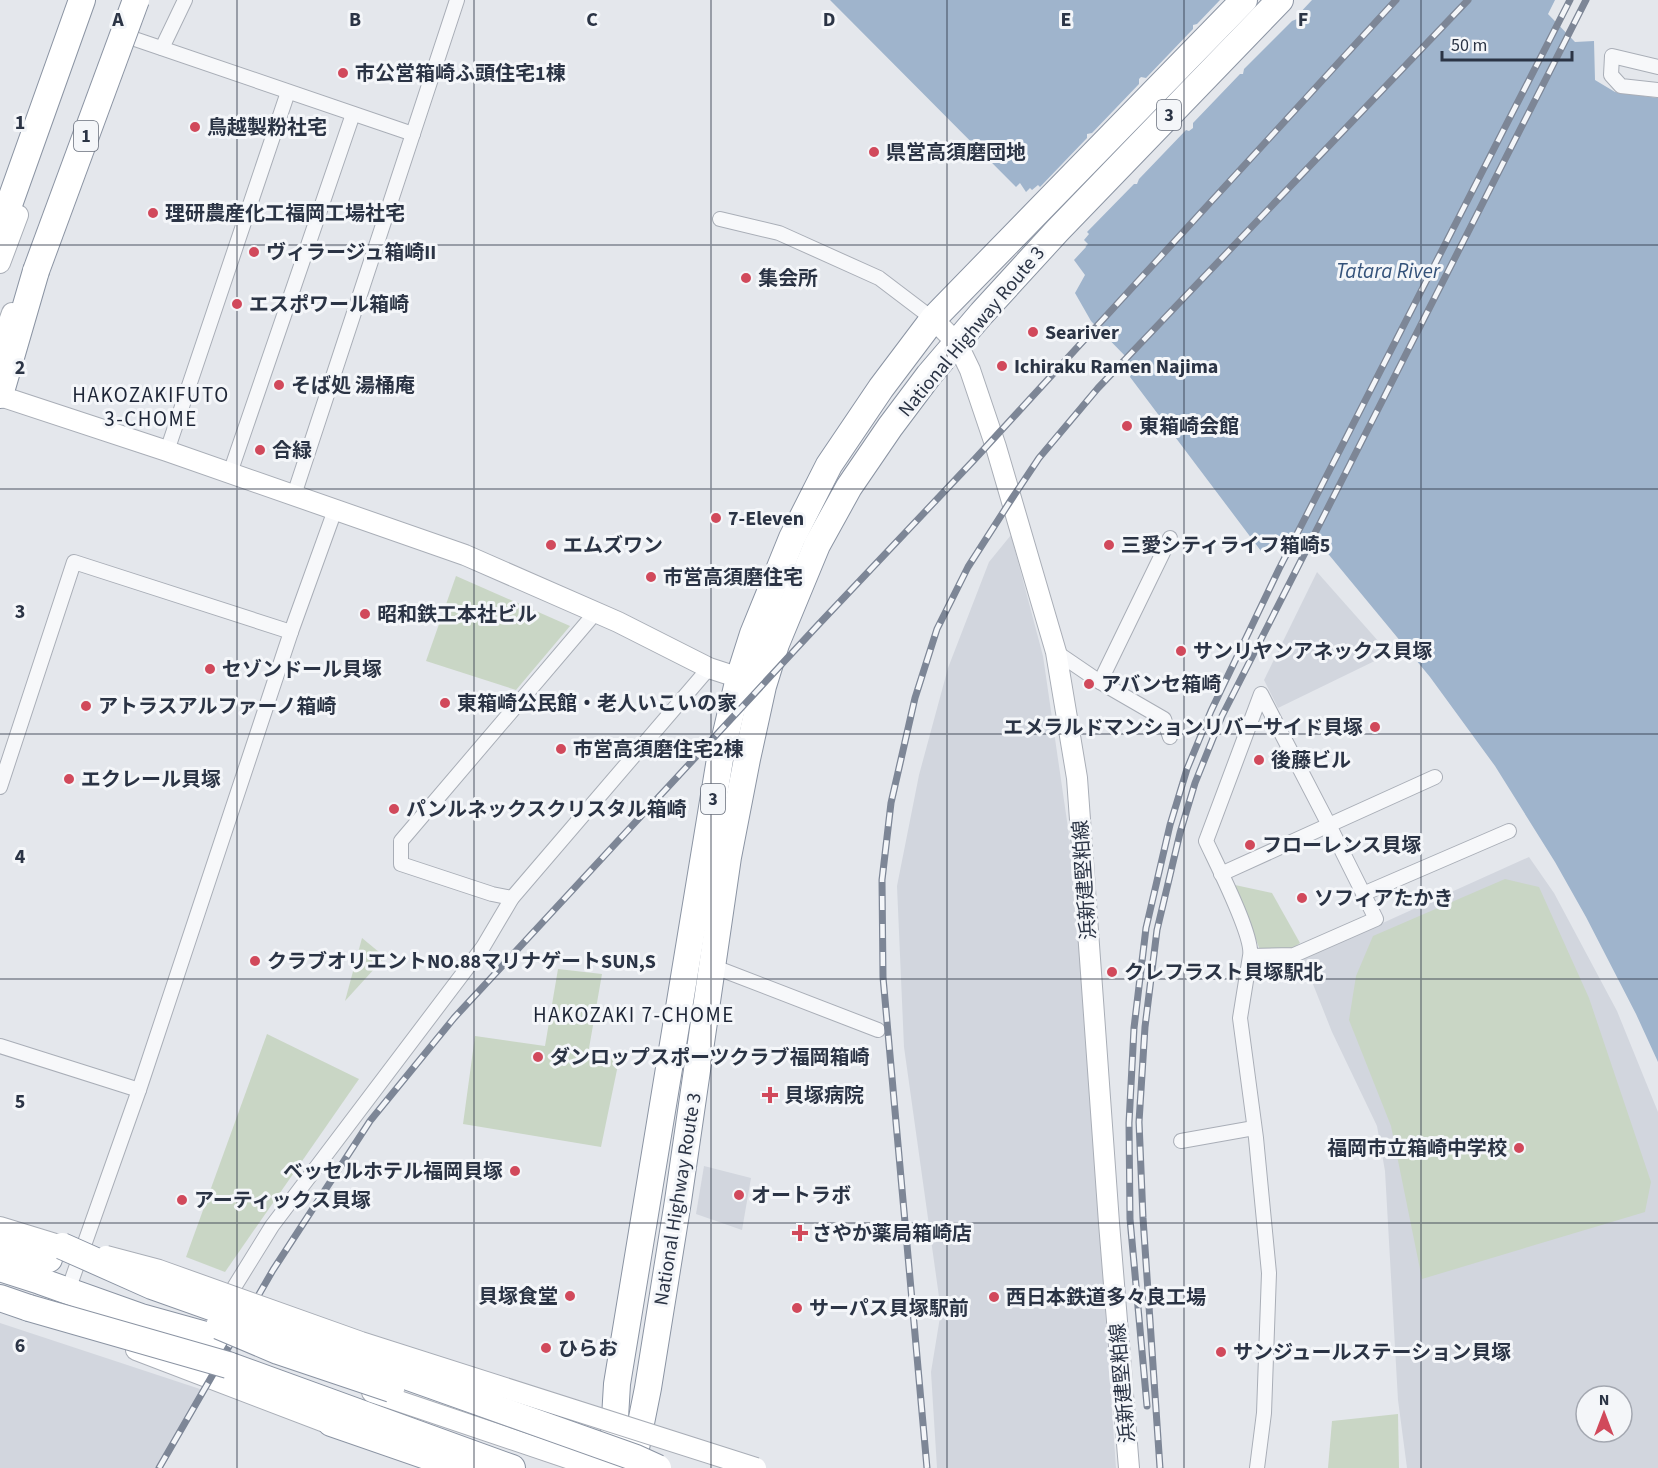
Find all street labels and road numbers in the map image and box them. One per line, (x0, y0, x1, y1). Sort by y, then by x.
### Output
road number: 3 (1157, 100, 1181, 130)
road number: 1 (74, 121, 98, 151)
street label: National Highway Route 3 (892, 240, 1052, 423)
road number: 3 (701, 784, 725, 814)
street label: 浜新建堅粕線 (1067, 819, 1103, 941)
street label: National Highway Route 3 (647, 1091, 709, 1308)
street label: 浜新建堅粕線 (1104, 1322, 1142, 1444)

